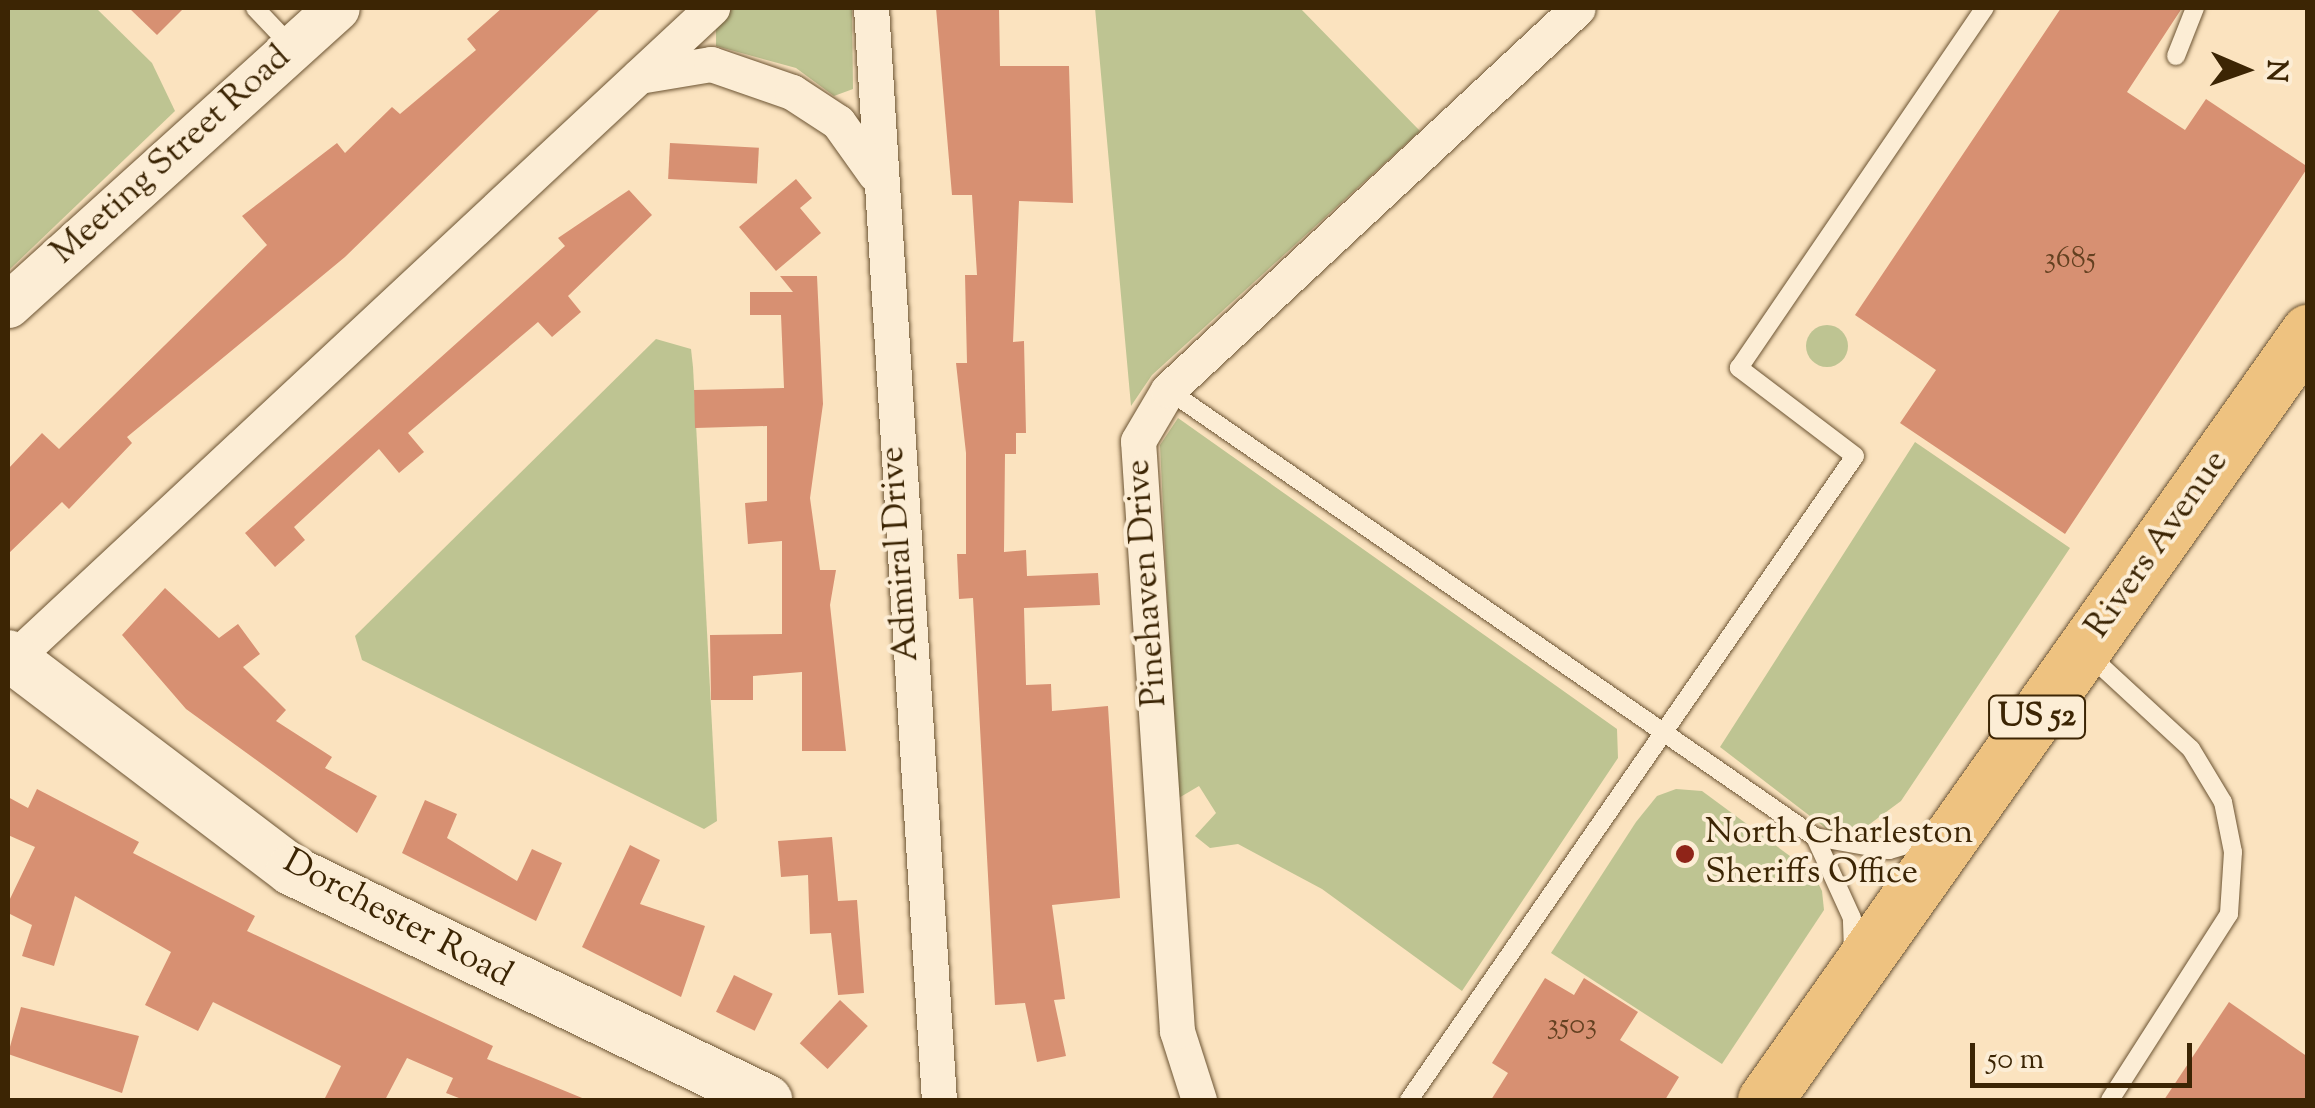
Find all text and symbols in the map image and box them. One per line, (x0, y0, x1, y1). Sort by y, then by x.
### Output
north arrow (2195, 20, 2295, 120)
street label: Meeting Street Road (44, 38, 300, 274)
text: N (2255, 59, 2295, 83)
house number: 3685 (2044, 242, 2096, 278)
street label: Rivers Avenue (2078, 443, 2238, 647)
street label: Admiral Drive (873, 445, 929, 663)
street label: Pinehaven Drive (1118, 458, 1178, 708)
road number: US 52 (1987, 690, 2087, 744)
place label: North Charleston Sheriffs Office (1705, 813, 1973, 895)
street label: Dorchester Road (275, 842, 519, 998)
marker: North Charleston Sheriffs Office (1674, 843, 1696, 865)
house number: 3503 (1547, 1008, 1597, 1044)
scale bar (1975, 1023, 2198, 1085)
text: 50 m (1987, 1039, 2044, 1082)

